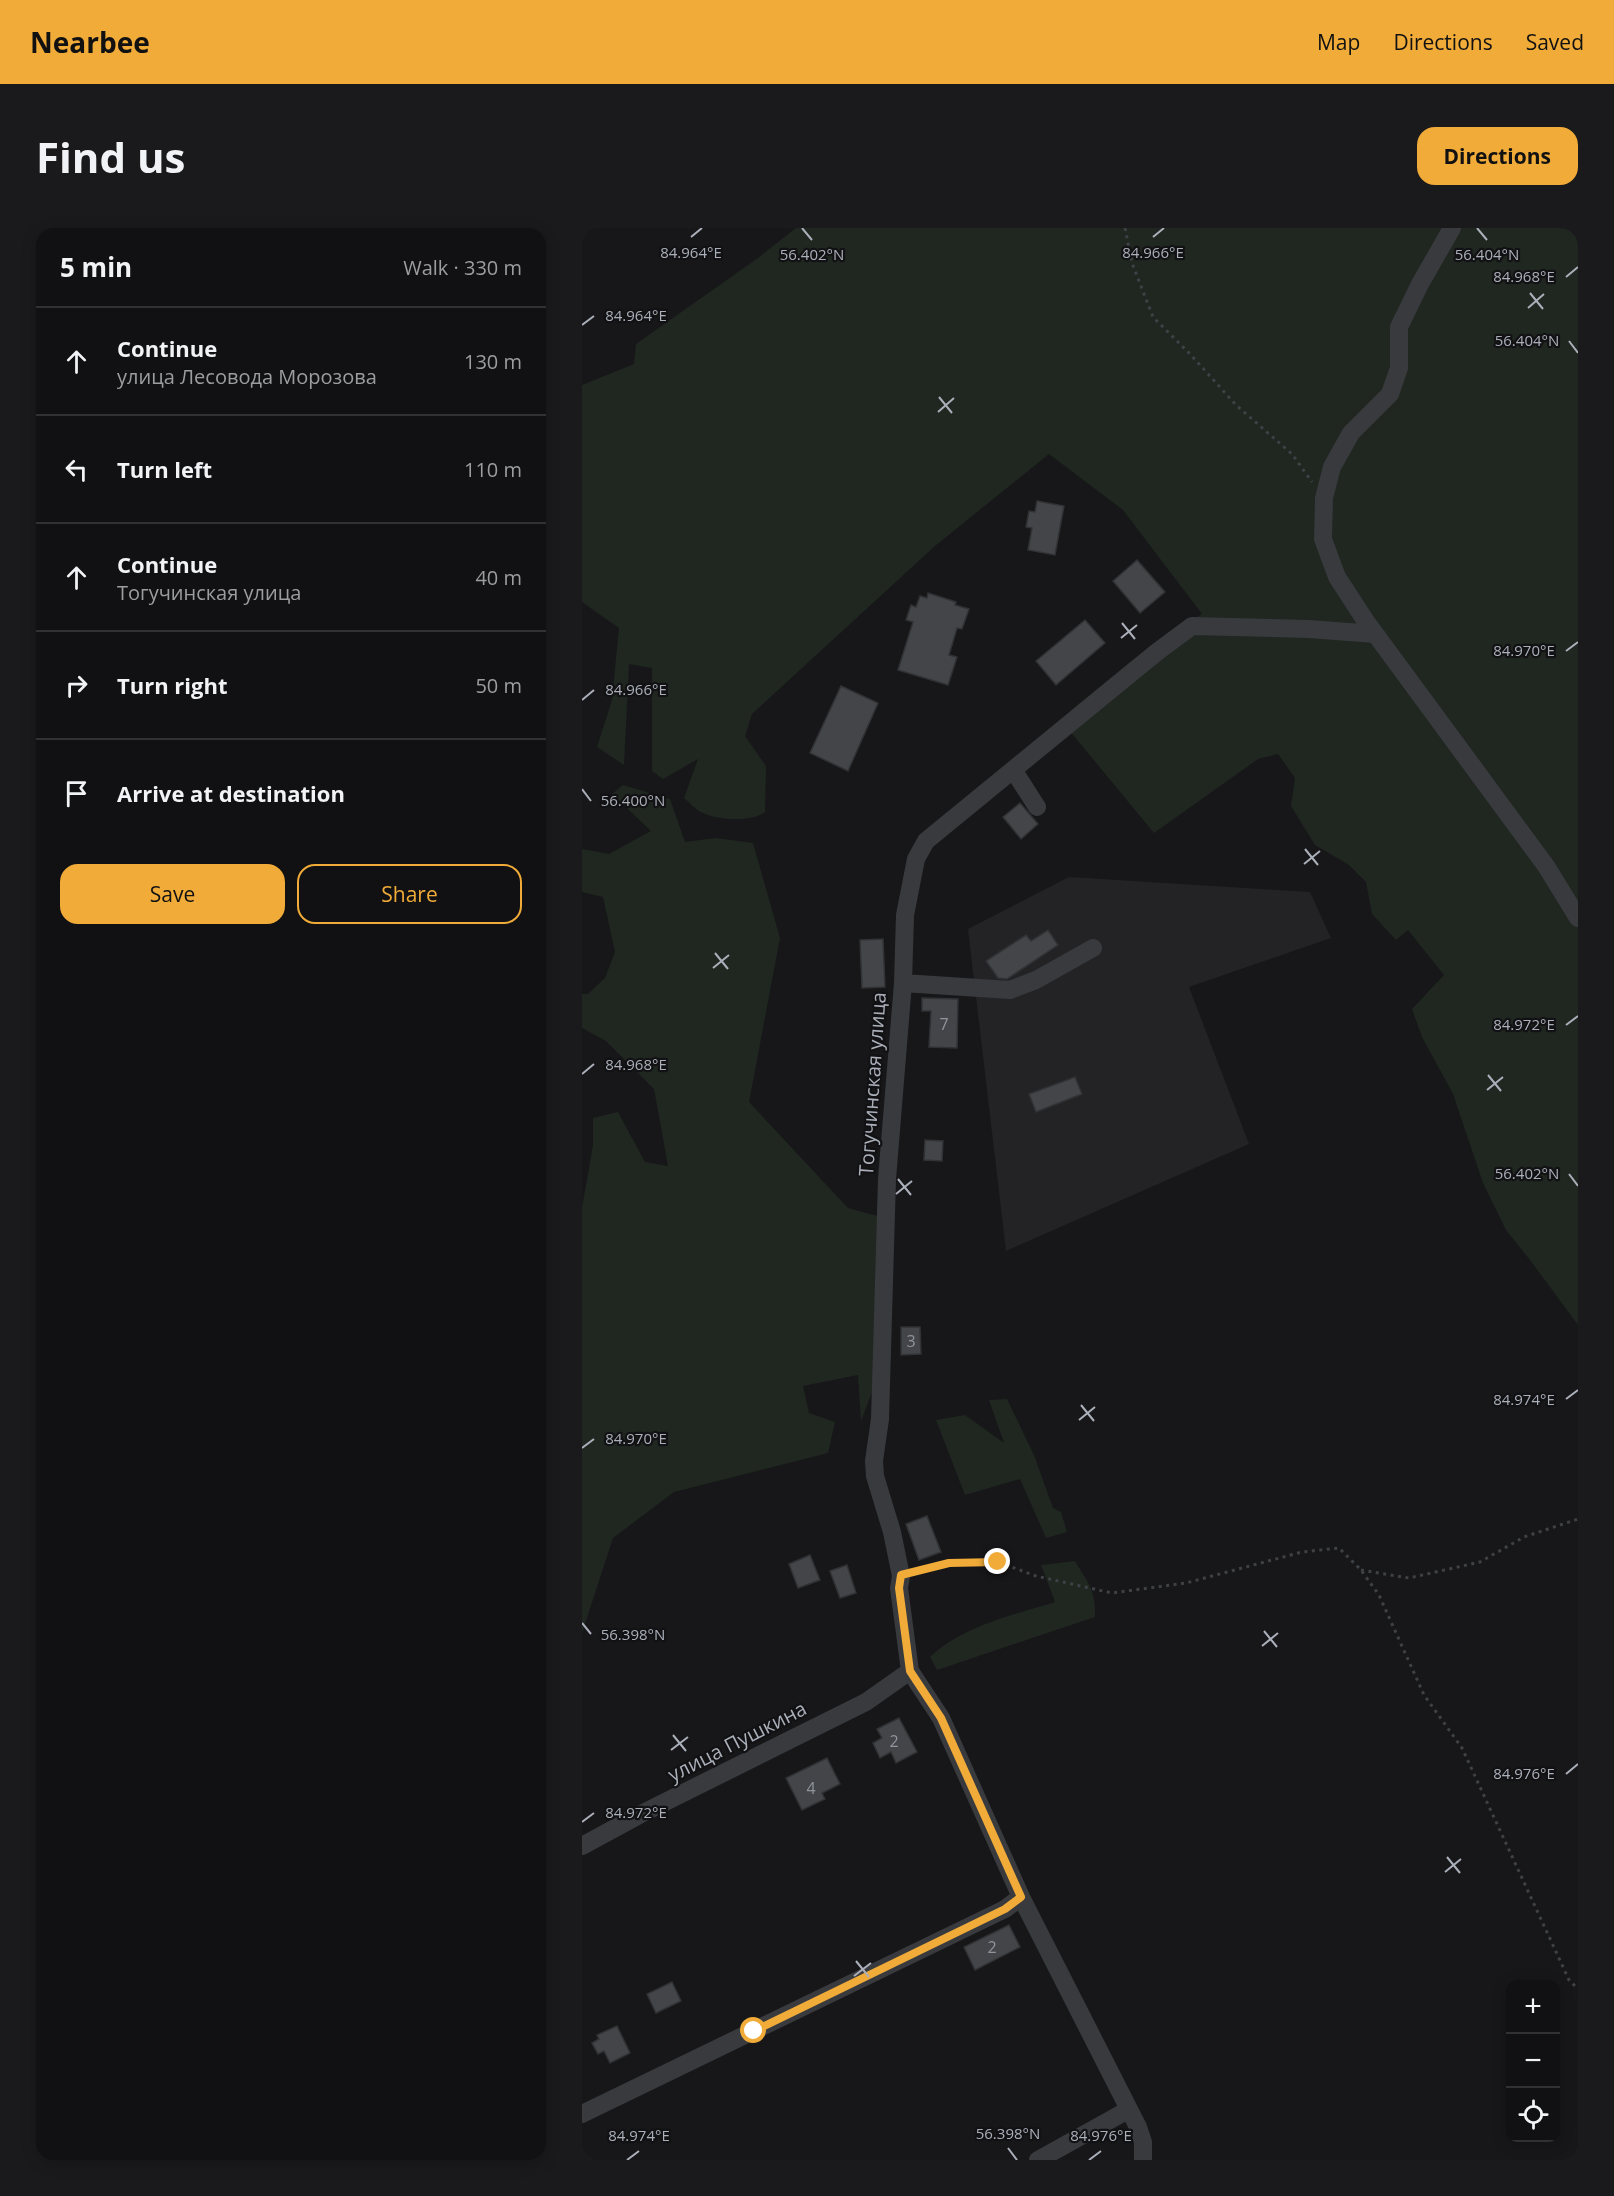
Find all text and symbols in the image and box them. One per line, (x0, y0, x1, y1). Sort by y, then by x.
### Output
text: Nearbee (30, 23, 150, 61)
text: Map (1317, 28, 1360, 56)
text: Directions (1393, 28, 1493, 56)
text: Saved (1526, 28, 1584, 56)
button: Directions (1417, 127, 1578, 185)
text: Find us (36, 128, 185, 185)
text: 84.964°E (660, 242, 722, 262)
text: 84.966°E (1122, 242, 1184, 262)
text: 56.402°N (780, 244, 844, 264)
text: 56.404°N (1455, 244, 1519, 264)
text: 5 min (60, 249, 132, 285)
text: Walk · 330 m (403, 254, 522, 281)
text: 84.968°E (1493, 266, 1555, 286)
text: 84.964°E (605, 305, 667, 325)
text: 56.404°N (1495, 330, 1559, 350)
text: Continue (117, 333, 217, 363)
icon: ahead (60, 345, 93, 378)
text: 130 m (464, 348, 522, 375)
text: улица Лесовода Морозова (117, 363, 377, 390)
icon: left (60, 453, 93, 486)
text: Turn left (117, 454, 212, 484)
text: 110 m (464, 456, 522, 483)
text: Continue (117, 549, 217, 579)
icon: ahead (60, 561, 93, 594)
text: 40 m (475, 564, 522, 591)
text: Тогучинская улица (117, 579, 301, 606)
text: 84.970°E (1493, 640, 1555, 660)
icon: right (60, 669, 93, 702)
text: Turn right (117, 670, 228, 700)
text: 50 m (475, 672, 522, 699)
text: 84.966°E (605, 679, 667, 699)
icon: arrive (60, 777, 93, 810)
text: Arrive at destination (117, 778, 345, 808)
text: 56.400°N (601, 790, 665, 810)
button: Save (60, 864, 285, 924)
button: Share (297, 864, 522, 924)
street label: Тогучинская улица (852, 991, 892, 1177)
house number: 7 (939, 1013, 949, 1035)
text: 84.972°E (1493, 1014, 1555, 1034)
text: 84.968°E (605, 1054, 667, 1074)
text: 56.402°N (1495, 1163, 1559, 1183)
house number: 3 (906, 1330, 916, 1352)
text: 84.974°E (1493, 1389, 1555, 1409)
text: 84.970°E (605, 1428, 667, 1448)
route end (984, 1548, 1010, 1574)
text: 56.398°N (601, 1624, 665, 1644)
street label: улица Пушкина (663, 1694, 811, 1788)
house number: 2 (889, 1730, 899, 1752)
text: 84.976°E (1493, 1763, 1555, 1783)
house number: 4 (806, 1777, 816, 1799)
text: 84.972°E (605, 1802, 667, 1822)
house number: 2 (987, 1936, 997, 1958)
map controls (1506, 1980, 1560, 2142)
button: + (1506, 1980, 1560, 2034)
route start (740, 2017, 766, 2043)
button: − (1506, 2034, 1560, 2088)
button: locate (1506, 2088, 1560, 2142)
text: 56.398°N (976, 2123, 1040, 2143)
text: 84.974°E (608, 2125, 670, 2145)
text: 84.976°E (1070, 2125, 1132, 2145)

